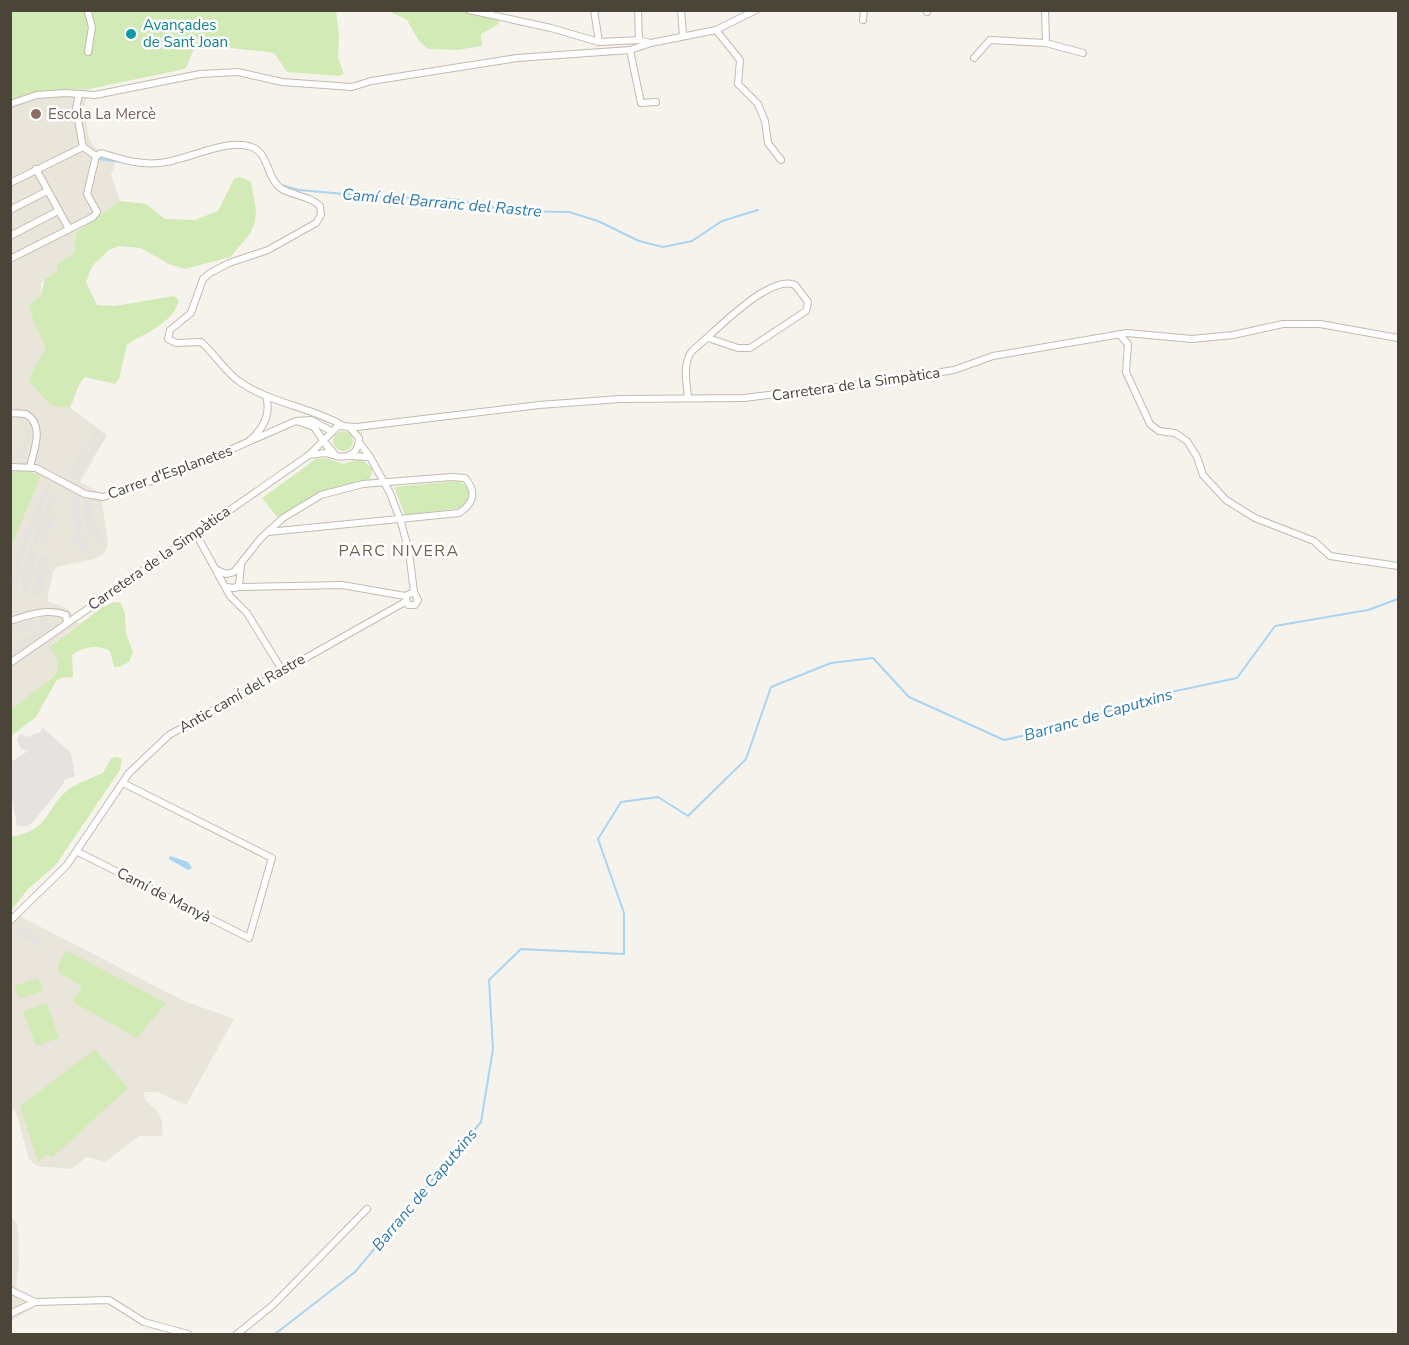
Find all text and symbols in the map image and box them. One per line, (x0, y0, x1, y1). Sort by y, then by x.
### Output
place label: Avançades de Sant Joan (143, 15, 228, 52)
marker: Avançades de Sant Joan (124, 27, 138, 41)
place label: Escola La Mercè (48, 104, 156, 124)
marker: Escola La Mercè (29, 107, 43, 121)
water label: Camí del Barranc del Rastre (341, 183, 543, 223)
street label: Carretera de la Simpàtica (771, 362, 941, 406)
street label: Carrer d'Esplanetes (105, 440, 235, 504)
street label: Carretera de la Simpàtica (84, 501, 234, 615)
district label: PARC NIVERA (338, 540, 460, 562)
street label: Antic camí del Rastre (175, 649, 309, 737)
water label: Barranc de Caputxins (1021, 683, 1175, 747)
street label: Camí de Manyà (113, 863, 215, 927)
water label: Barranc de Caputxins (367, 1123, 483, 1256)

